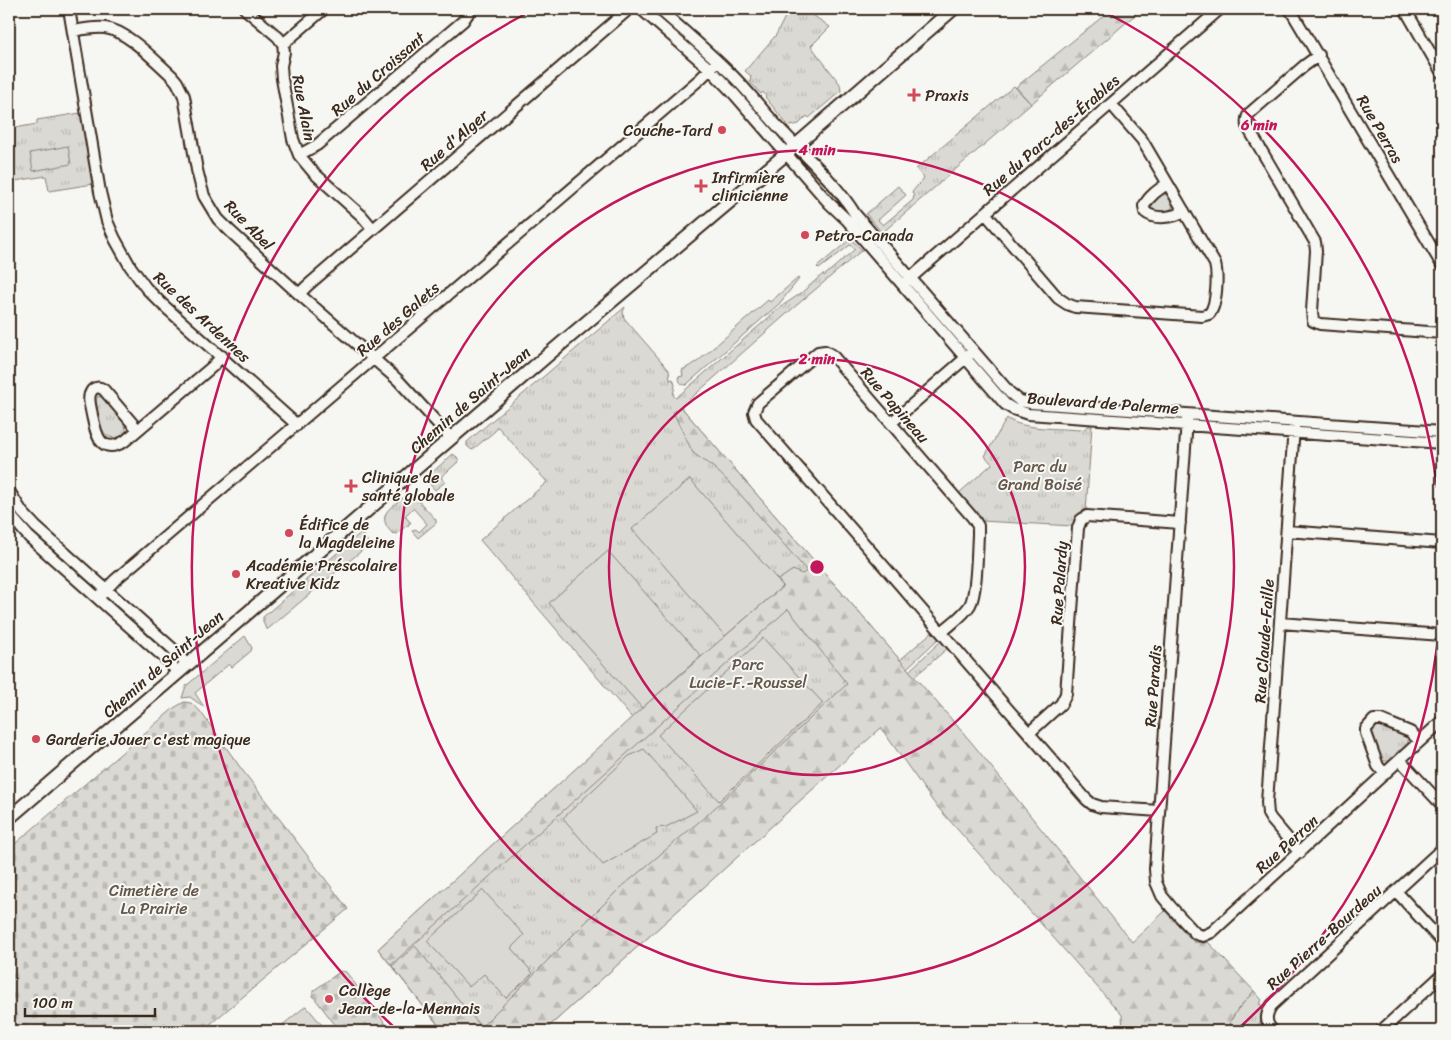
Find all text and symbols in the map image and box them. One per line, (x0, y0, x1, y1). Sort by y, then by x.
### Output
street label: Rue du Croissant (324, 24, 432, 124)
street label: Rue du Parc-des-Érables (976, 66, 1127, 203)
street label: Rue Alain (283, 72, 325, 144)
place label: Praxis (925, 81, 969, 110)
marker: Praxis (907, 88, 921, 102)
street label: Rue Perras (1349, 89, 1412, 169)
street label: Rue d'Alger (413, 101, 496, 178)
text: 6 min (1240, 112, 1278, 138)
place label: Couche-Tard (623, 116, 714, 145)
marker: Couche-Tard (716, 124, 728, 136)
text: 4 min (797, 137, 836, 163)
place label: Infirmière clinicienne (711, 163, 788, 210)
marker: Infirmière clinicienne (694, 179, 708, 193)
street label: Rue Abel (217, 193, 281, 258)
place label: Petro-Canada (815, 221, 914, 250)
marker: Petro-Canada (799, 229, 811, 241)
street label: Rue des Ardennes (146, 264, 258, 371)
street label: Rue des Galets (349, 274, 447, 364)
street label: Chemin de Saint-Jean (403, 339, 538, 461)
text: 2 min (798, 346, 836, 372)
street label: Rue Papineau (853, 360, 937, 450)
street label: Boulevard de Palerme (1026, 383, 1180, 423)
park label: Parc du Grand Boisé (998, 452, 1082, 499)
place label: Clinique de santé globale (361, 463, 455, 510)
marker: Clinique de santé globale (344, 479, 358, 493)
place label: Édifice de la Magdeleine (299, 510, 395, 557)
marker: Édifice de la Magdeleine (283, 527, 295, 539)
street label: Rue Palardy (1042, 539, 1076, 626)
place label: Académie Préscolaire Kreative Kidz (245, 551, 398, 598)
centre of rings (808, 558, 826, 576)
marker: Académie Préscolaire Kreative Kidz (230, 568, 242, 580)
street label: Rue Claude-Faille (1245, 578, 1283, 704)
street label: Chemin de Saint-Jean (96, 603, 231, 725)
street label: Rue Paradis (1136, 644, 1170, 728)
park label: Parc Lucie-F.-Roussel (689, 650, 807, 697)
place label: Garderie Jouer c'est magique (46, 725, 251, 754)
marker: Garderie Jouer c'est magique (30, 733, 42, 745)
street label: Rue Perron (1248, 807, 1326, 881)
park label: Cimetière de La Prairie (109, 876, 199, 923)
street label: Rue Pierre-Bourdeau (1259, 876, 1389, 997)
place label: Collège Jean-de-la-Mennais (338, 976, 480, 1023)
scale bar (25, 985, 155, 1017)
text: 100 m (32, 990, 73, 1016)
marker: Collège Jean-de-la-Mennais (323, 993, 335, 1005)

